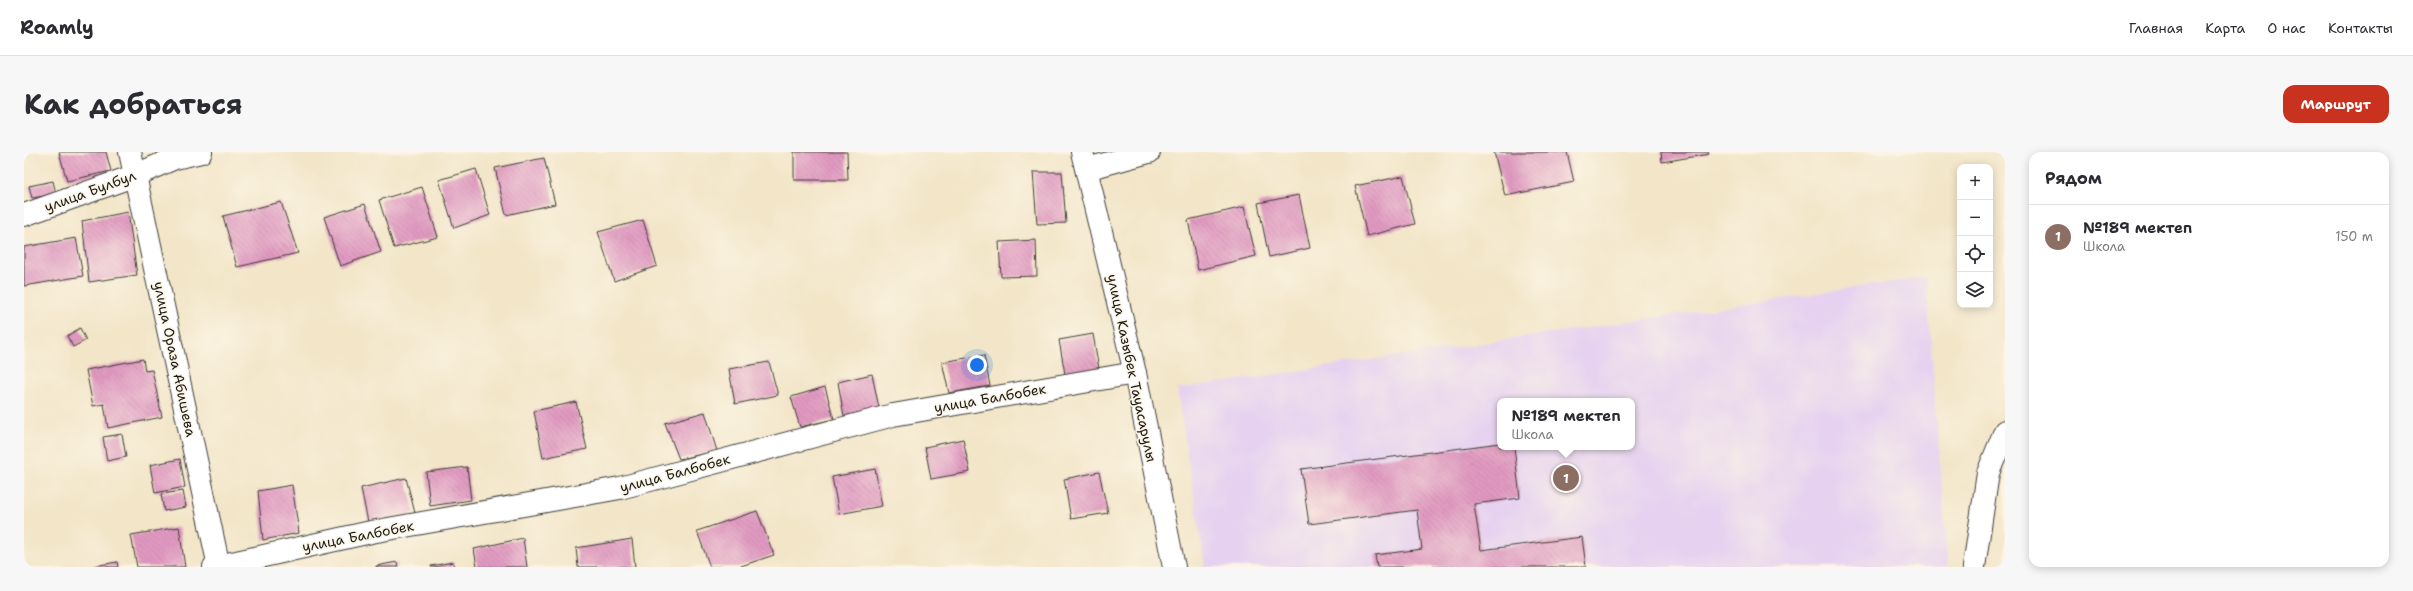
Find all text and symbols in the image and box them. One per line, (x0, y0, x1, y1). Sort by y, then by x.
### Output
text: Roamly (20, 15, 94, 40)
text: Главная (2129, 19, 2183, 37)
text: Карта (2205, 19, 2245, 37)
text: О нас (2267, 19, 2306, 37)
text: Контакты (2328, 19, 2393, 37)
text: Как добраться (24, 85, 243, 123)
button: Маршрут (2283, 85, 2389, 123)
map controls (1957, 164, 1993, 308)
button: + (1957, 164, 1993, 200)
street label: улица Булбул (42, 166, 138, 216)
text: Рядом (2045, 167, 2102, 189)
button: − (1957, 200, 1993, 236)
text: №189 мектеп (2083, 218, 2192, 238)
text: 1 (2055, 228, 2061, 245)
text: 150 m (2335, 228, 2373, 245)
button: locate (1957, 236, 1993, 272)
text: Школа (2083, 238, 2125, 255)
street label: улица Казыбек Тауасарулы (1103, 272, 1161, 464)
button: layers (1957, 272, 1993, 308)
street label: улица Ораза Абишева (150, 280, 200, 439)
your location (967, 355, 987, 375)
street label: улица Балбобек (933, 379, 1048, 417)
popup (1497, 398, 1635, 450)
text: №189 мектеп (1511, 406, 1621, 426)
text: Школа (1511, 426, 1553, 443)
street label: улица Балбобек (618, 450, 733, 496)
pin: 1 (1553, 463, 1579, 493)
street label: улица Балбобек (301, 516, 416, 556)

